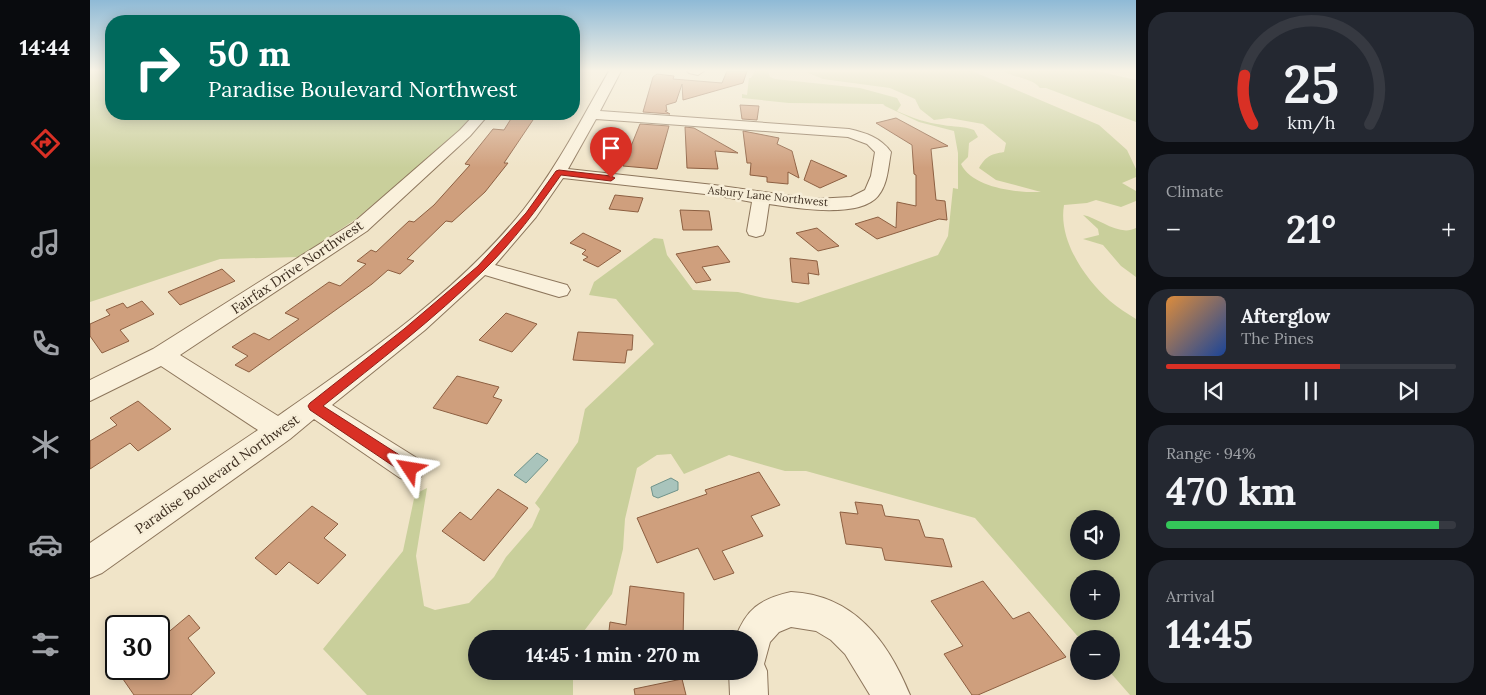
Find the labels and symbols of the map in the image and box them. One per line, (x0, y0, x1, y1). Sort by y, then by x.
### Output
pin (590, 127, 632, 178)
street label: Asbury Lane Northwest (706, 183, 830, 209)
street label: Fairfax Drive Northwest (228, 216, 367, 318)
street label: Paradise Boulevard Northwest (131, 410, 303, 538)
position arrow (383, 442, 435, 494)
speed limit sign: 30 (105, 615, 170, 680)

